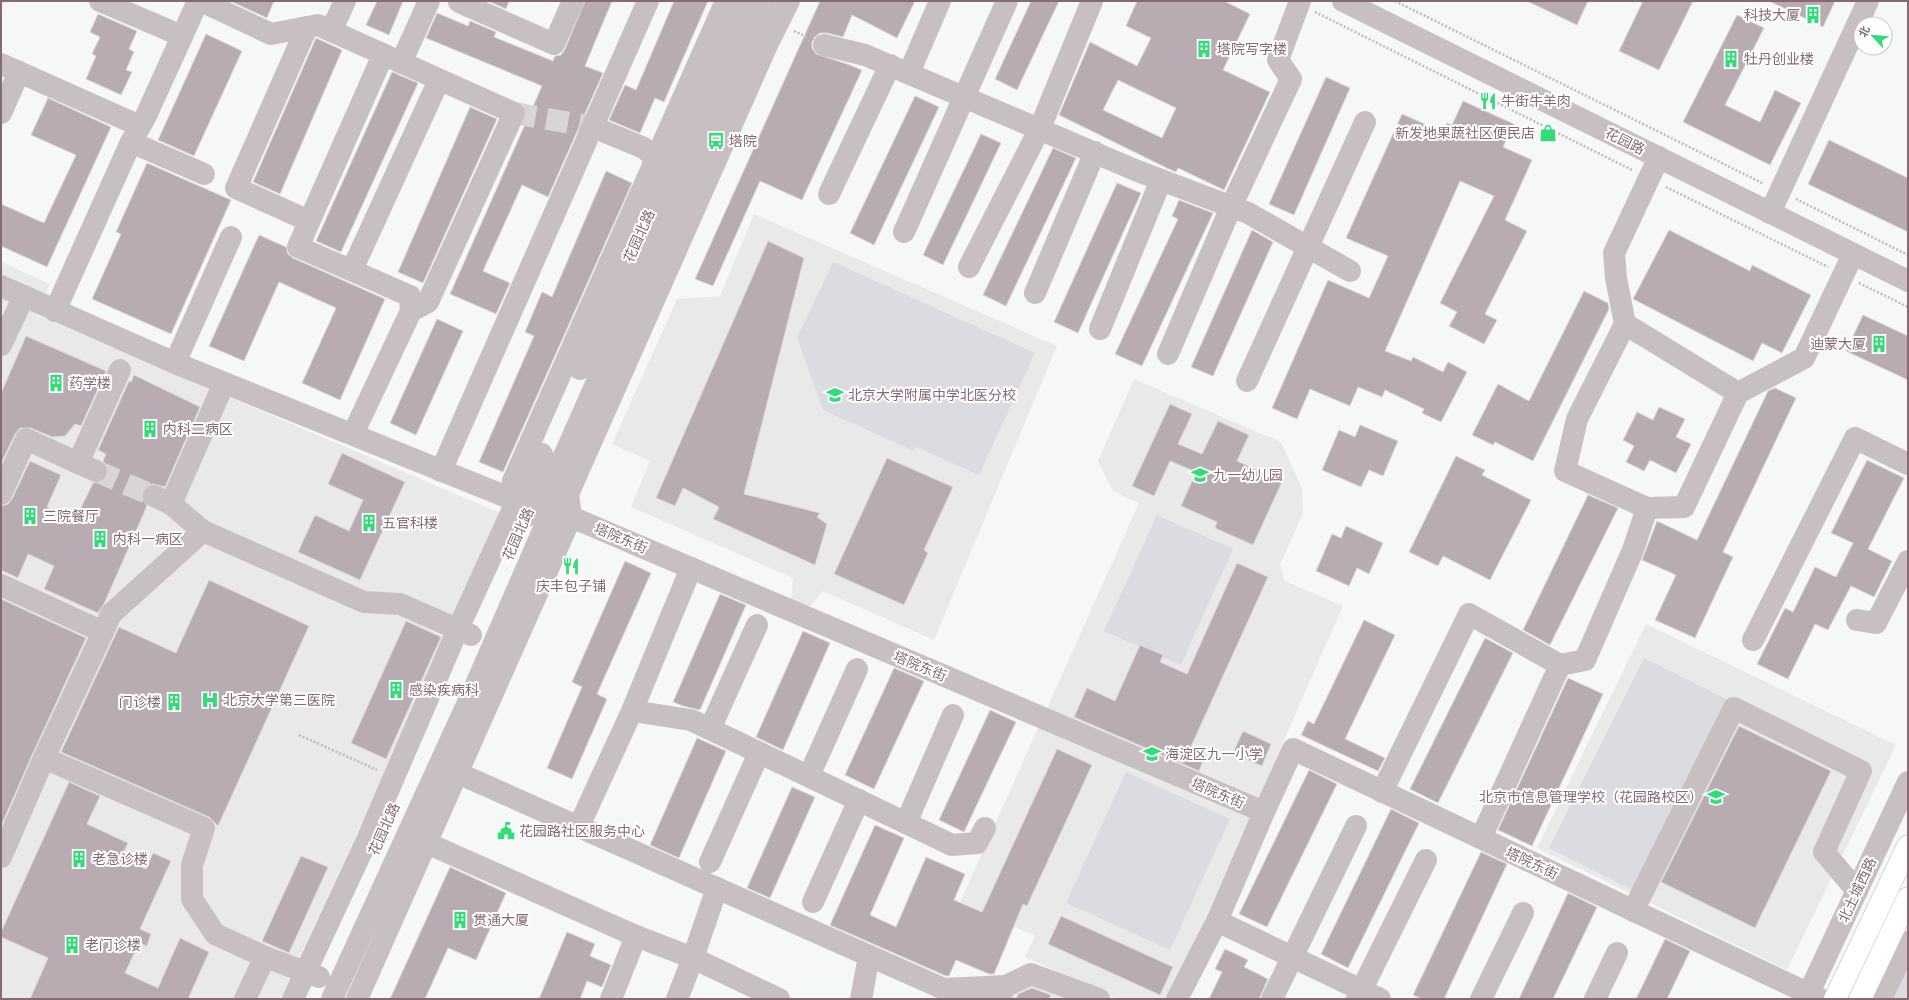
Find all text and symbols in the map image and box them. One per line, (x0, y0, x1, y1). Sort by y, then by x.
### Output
building icon: 科技大厦 (1803, 5, 1823, 25)
place label: 科技大厦 (1744, 6, 1800, 24)
north arrow (1853, 16, 1893, 56)
text: 北 (1855, 24, 1873, 40)
building icon: 塔院写字楼 (1194, 39, 1214, 59)
place label: 塔院写字楼 (1217, 40, 1287, 58)
building icon: 牡丹创业楼 (1721, 49, 1741, 69)
place label: 牡丹创业楼 (1744, 50, 1814, 68)
restaurant icon: 牛街牛羊肉 (1478, 91, 1498, 111)
place label: 牛街牛羊肉 (1501, 92, 1571, 110)
shop icon: 新发地果蔬社区便民店 (1538, 123, 1558, 143)
place label: 新发地果蔬社区便民店 (1395, 124, 1535, 142)
street label: 花园路 (1602, 124, 1648, 158)
bus stop icon: 塔院 (706, 131, 726, 151)
place label: 塔院 (729, 132, 757, 150)
street label: 花园北路 (619, 207, 659, 265)
building icon: 迪蒙大厦 (1869, 334, 1889, 354)
place label: 迪蒙大厦 (1810, 335, 1866, 353)
building icon: 药学楼 (46, 373, 66, 393)
place label: 药学楼 (69, 374, 111, 392)
school or university icon: 北京大学附属中学北医分校 (825, 385, 845, 405)
place label: 北京大学附属中学北医分校 (848, 386, 1016, 404)
building icon: 内科二病区 (140, 419, 160, 439)
place label: 内科二病区 (163, 420, 233, 438)
school or university icon: 九一幼儿园 (1190, 465, 1210, 485)
place label: 九一幼儿园 (1213, 466, 1283, 484)
street label: 花园北路 (498, 505, 538, 563)
building icon: 三院餐厅 (20, 506, 40, 526)
place label: 三院餐厅 (43, 507, 99, 525)
building icon: 五官科楼 (359, 513, 379, 533)
place label: 五官科楼 (382, 514, 438, 532)
street label: 塔院东街 (592, 519, 650, 557)
building icon: 内科一病区 (90, 529, 110, 549)
place label: 内科一病区 (113, 530, 183, 548)
restaurant icon: 庆丰包子铺 (561, 556, 581, 576)
place label: 庆丰包子铺 (536, 577, 606, 595)
street label: 塔院东街 (891, 647, 949, 685)
building icon: 感染疾病科 (386, 680, 406, 700)
place label: 感染疾病科 (409, 681, 479, 699)
hospital icon: 北京大学第三医院 (200, 690, 220, 710)
place label: 北京大学第三医院 (223, 691, 335, 709)
building icon: 门诊楼 (164, 692, 184, 712)
place label: 门诊楼 (119, 693, 161, 711)
school or university icon: 海淀区九一小学 (1142, 744, 1162, 764)
place label: 海淀区九一小学 (1165, 745, 1263, 763)
street label: 塔院东街 (1189, 774, 1247, 812)
school or university icon: 北京市信息管理学校（花园路校区） (1706, 787, 1726, 807)
place label: 北京市信息管理学校（花园路校区） (1479, 788, 1703, 806)
street label: 花园北路 (364, 800, 404, 858)
public building icon: 花园路社区服务中心 (496, 821, 516, 841)
place label: 花园路社区服务中心 (519, 822, 645, 840)
street label: 塔院东街 (1503, 843, 1561, 883)
building icon: 老急诊楼 (69, 849, 89, 869)
place label: 老急诊楼 (92, 850, 148, 868)
street label: 北土城西路 (1834, 854, 1880, 926)
building icon: 贯通大厦 (450, 910, 470, 930)
place label: 贯通大厦 (473, 911, 529, 929)
building icon: 老门诊楼 (62, 935, 82, 955)
place label: 老门诊楼 (85, 936, 141, 954)

